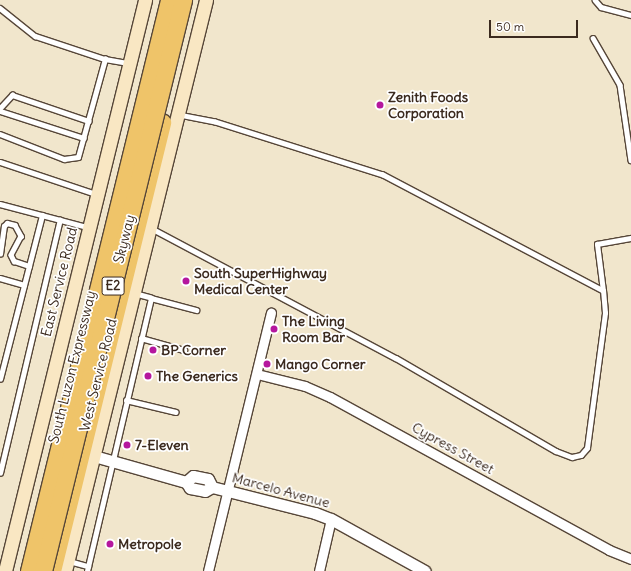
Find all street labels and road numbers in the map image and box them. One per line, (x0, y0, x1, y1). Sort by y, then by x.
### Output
street label: Skyway (110, 213, 138, 265)
street label: East Service Road (37, 226, 81, 338)
road number: E2 (101, 275, 125, 297)
street label: South Luzon Expressway (45, 289, 99, 445)
street label: West Service Road (76, 317, 120, 433)
street label: Cypress Street (409, 419, 497, 477)
street label: Marcelo Avenue (230, 469, 332, 511)

